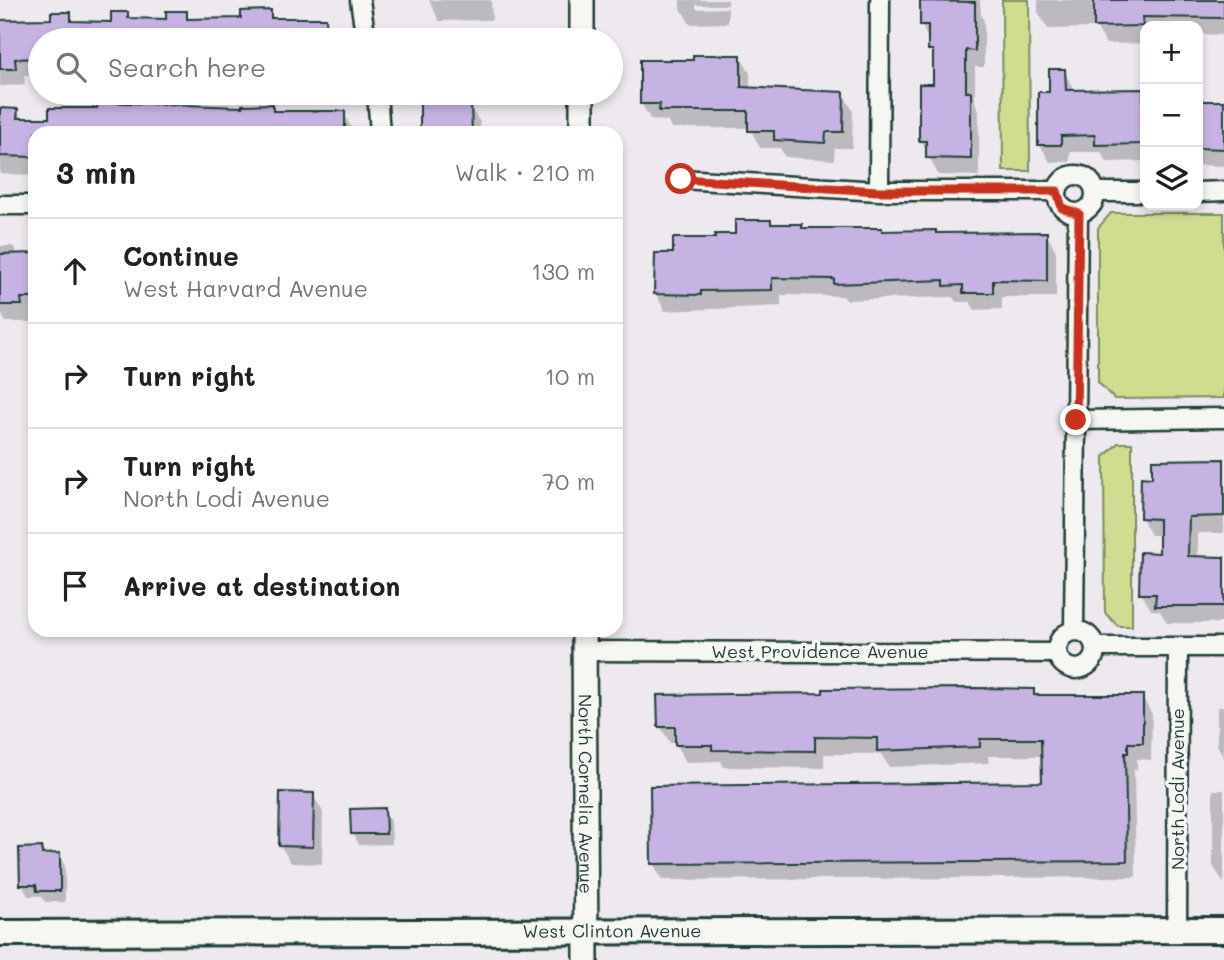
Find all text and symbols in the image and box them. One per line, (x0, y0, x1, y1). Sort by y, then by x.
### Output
map controls (1140, 21, 1203, 210)
button: + (1140, 21, 1203, 84)
search box (28, 28, 623, 105)
icon: search (52, 48, 90, 86)
text: Search here (108, 50, 266, 84)
button: − (1140, 84, 1203, 147)
button: layers (1140, 147, 1203, 210)
text: 3 min (56, 152, 136, 192)
text: Walk · 210 m (455, 157, 595, 187)
route start (665, 163, 696, 194)
text: Continue (123, 239, 239, 273)
icon: ahead (56, 252, 94, 290)
text: 130 m (531, 256, 595, 286)
text: West Harvard Avenue (123, 273, 368, 303)
icon: right (56, 357, 94, 395)
text: Turn right (123, 359, 256, 393)
text: 10 m (545, 361, 595, 391)
route end (1060, 404, 1091, 435)
text: Turn right (123, 449, 256, 483)
icon: right (56, 462, 94, 500)
text: 70 m (542, 466, 595, 496)
text: North Lodi Avenue (123, 483, 330, 513)
icon: arrive (56, 567, 94, 605)
text: Arrive at destination (123, 569, 400, 603)
street label: West Providence Avenue (711, 639, 929, 663)
street label: North Cornelia Avenue (573, 694, 599, 894)
street label: North Lodi Avenue (1165, 708, 1189, 870)
street label: West Clinton Avenue (522, 918, 702, 943)

